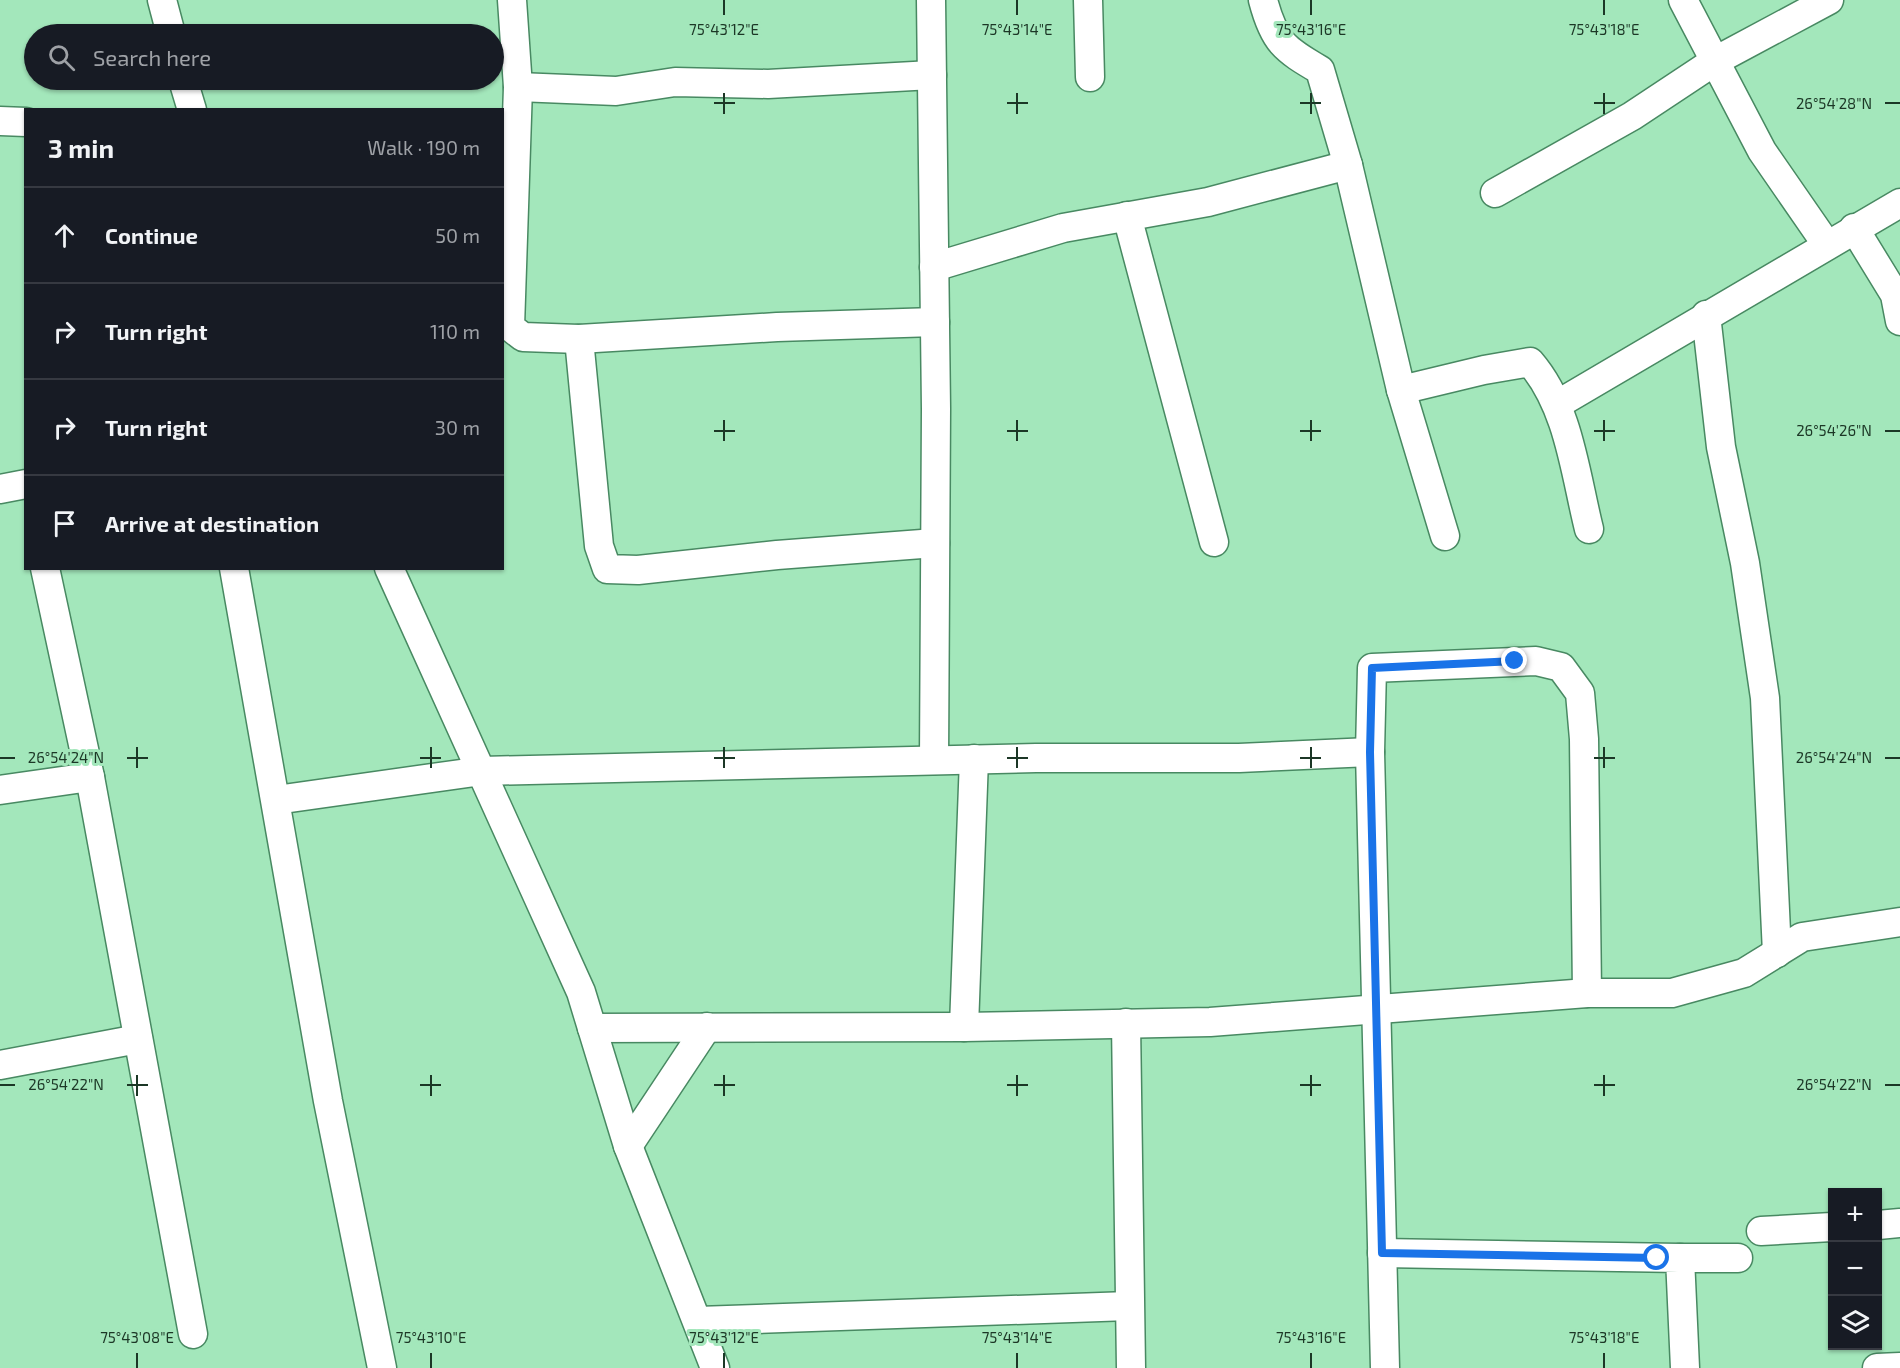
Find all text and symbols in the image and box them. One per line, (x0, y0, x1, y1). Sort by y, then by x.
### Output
text: 75°43'12"E (689, 20, 759, 38)
text: 75°43'14"E (982, 20, 1052, 38)
text: 75°43'16"E (1276, 20, 1346, 38)
text: 75°43'18"E (1569, 20, 1639, 38)
search box (24, 24, 504, 90)
icon: search (45, 41, 78, 74)
text: Search here (93, 44, 211, 70)
text: 26°54'28"N (1796, 94, 1872, 112)
text: 3 min (48, 132, 114, 163)
text: Walk · 190 m (367, 135, 480, 159)
icon: ahead (48, 219, 81, 252)
text: Continue (105, 222, 198, 248)
text: 50 m (435, 223, 480, 247)
icon: right (48, 315, 81, 348)
text: Turn right (105, 318, 207, 344)
text: 110 m (430, 319, 480, 343)
icon: right (48, 411, 81, 444)
text: Turn right (105, 414, 207, 440)
text: 30 m (435, 415, 480, 439)
text: 26°54'26"N (1796, 421, 1872, 439)
icon: arrive (48, 507, 81, 540)
text: Arrive at destination (105, 510, 319, 536)
route end (1501, 647, 1527, 673)
text: 26°54'24"N (28, 748, 104, 766)
text: 26°54'24"N (1796, 748, 1872, 766)
text: 26°54'22"N (28, 1075, 104, 1093)
text: 26°54'22"N (1796, 1075, 1872, 1093)
map controls (1828, 1188, 1882, 1350)
button: + (1828, 1188, 1882, 1242)
button: − (1828, 1242, 1882, 1296)
route start (1643, 1244, 1669, 1270)
button: layers (1828, 1296, 1882, 1350)
text: 75°43'08"E (100, 1328, 174, 1346)
text: 75°43'10"E (396, 1328, 466, 1346)
text: 75°43'12"E (689, 1328, 759, 1346)
text: 75°43'14"E (982, 1328, 1052, 1346)
text: 75°43'16"E (1276, 1328, 1346, 1346)
text: 75°43'18"E (1569, 1328, 1639, 1346)

